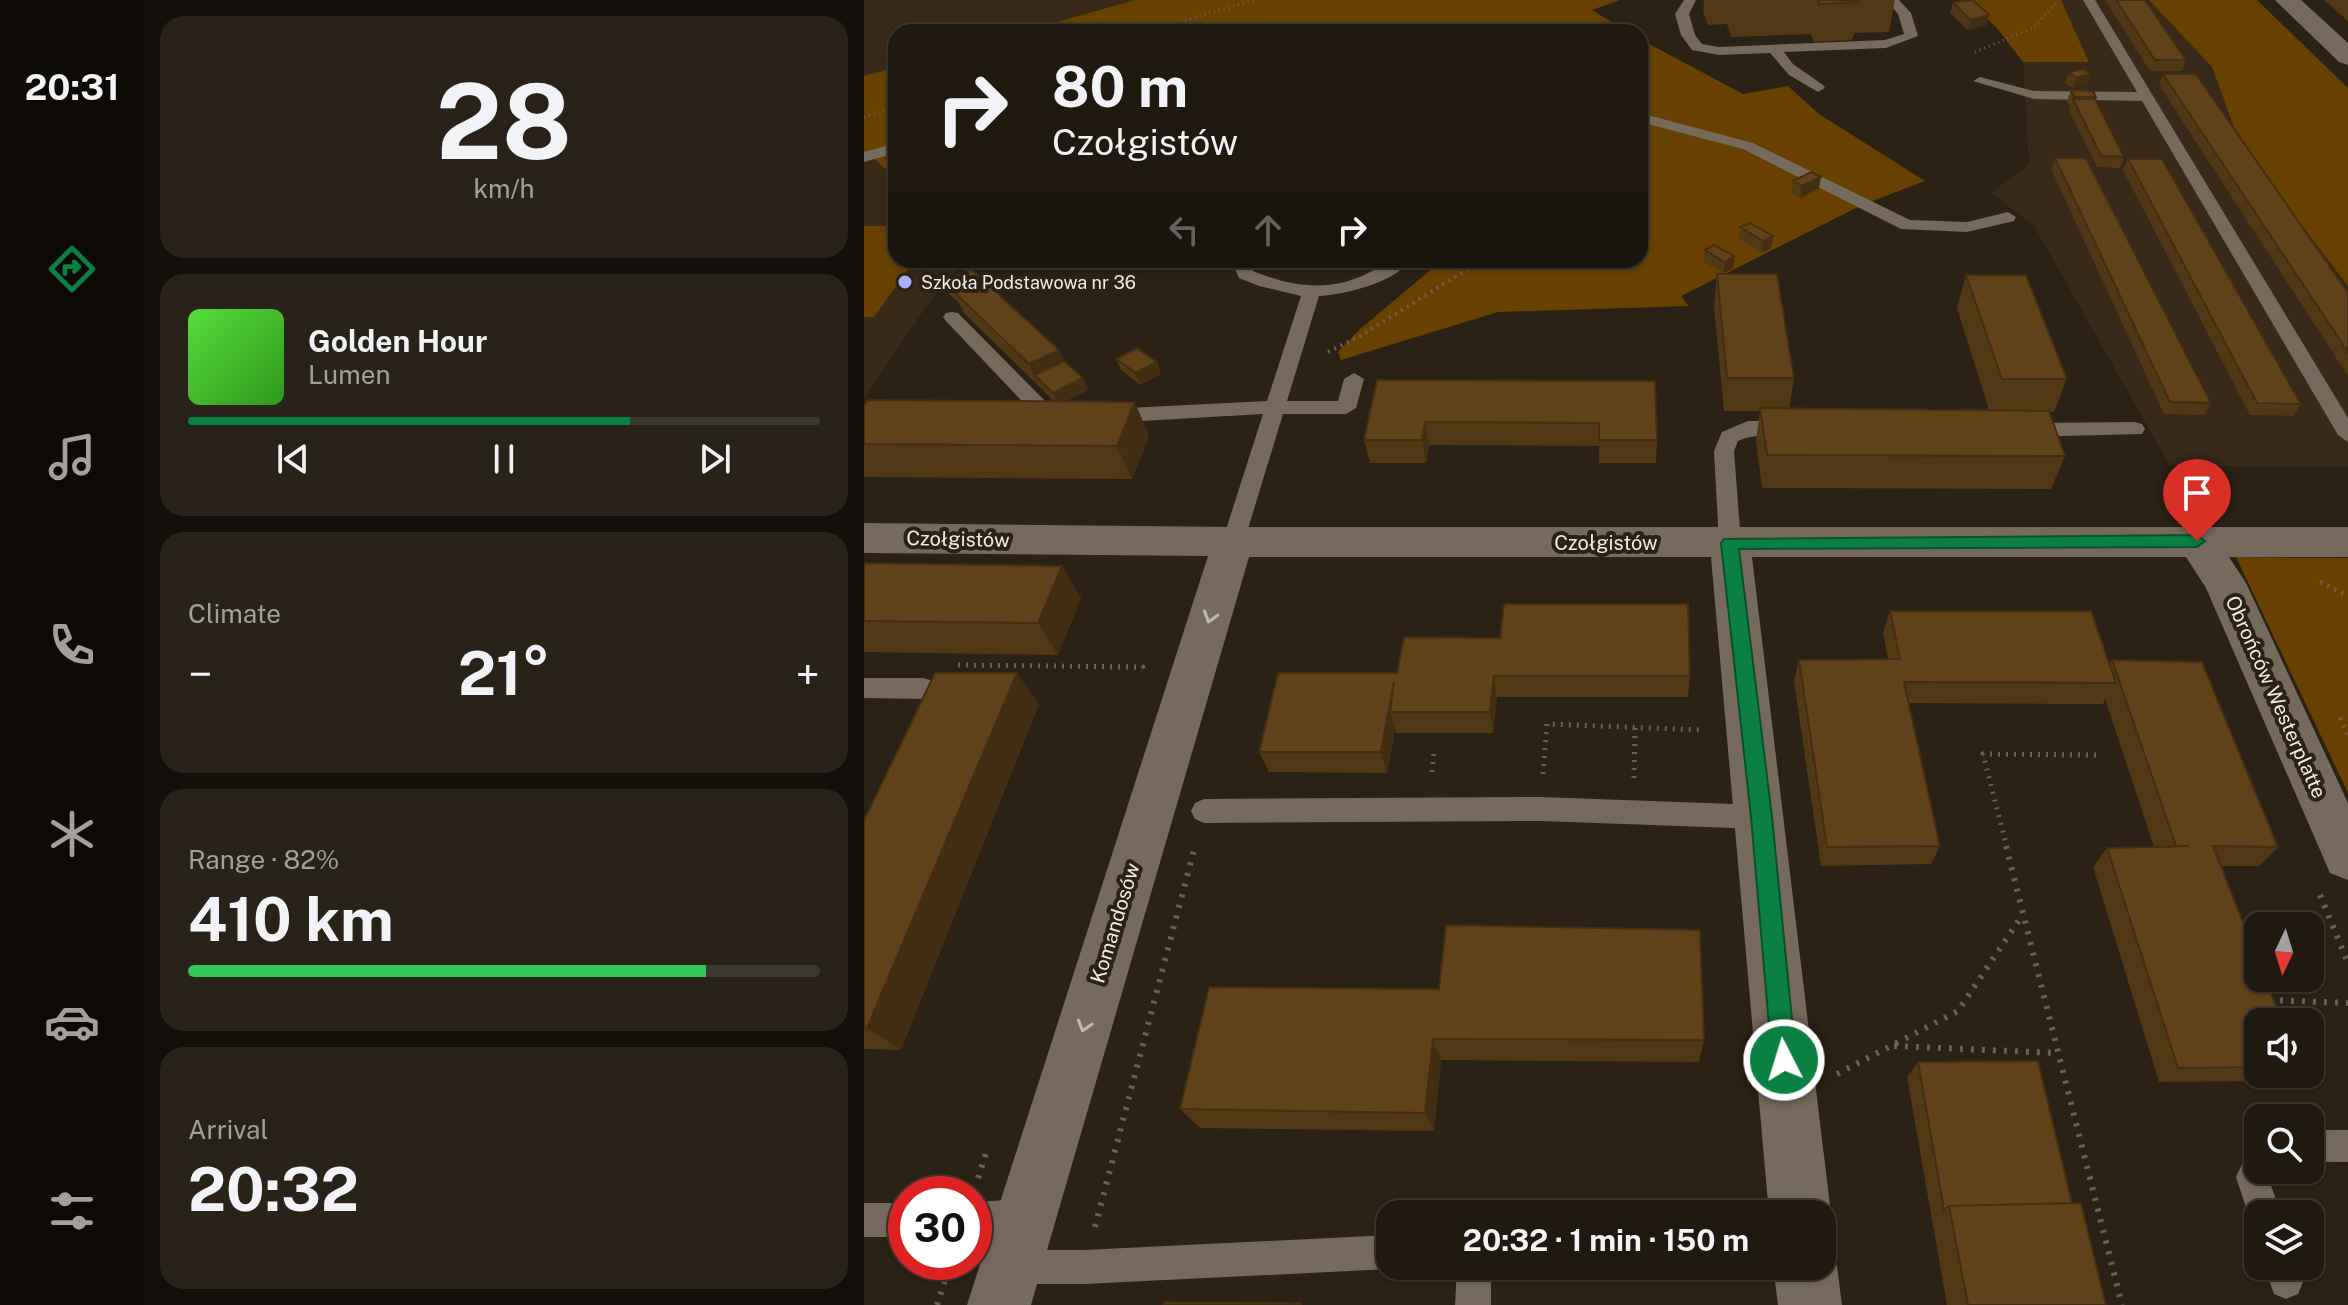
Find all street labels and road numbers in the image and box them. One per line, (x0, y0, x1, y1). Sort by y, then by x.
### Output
street label: Czołgistów (906, 526, 1010, 552)
street label: Czołgistów (1554, 531, 1658, 555)
street label: Obrońców Westerplatte (2220, 592, 2332, 802)
street label: Komandosów (1085, 860, 1145, 986)

